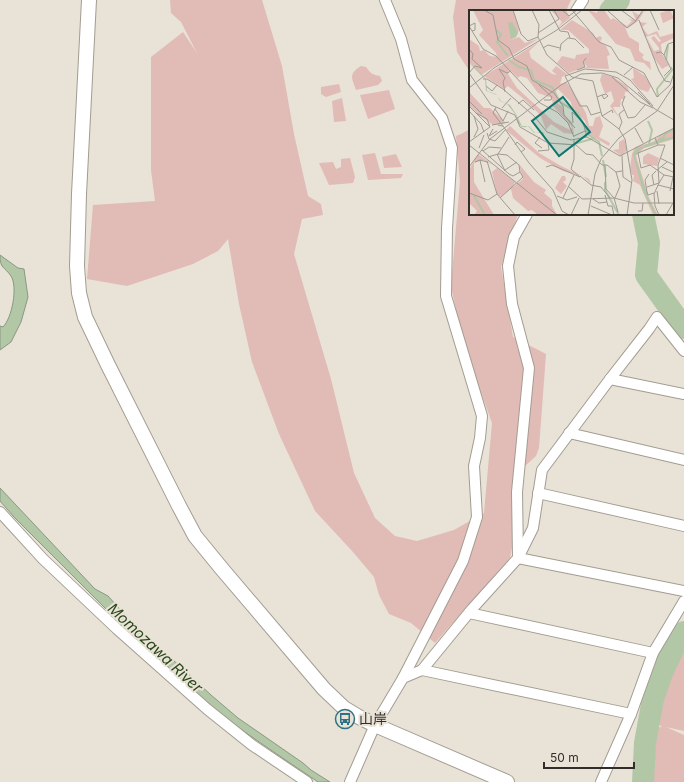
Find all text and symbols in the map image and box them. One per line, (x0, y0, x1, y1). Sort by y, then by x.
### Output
inset map (469, 10, 674, 215)
water label: Momozawa River (104, 599, 207, 697)
bus stop icon: 山岸 (334, 708, 356, 730)
place label: 山岸 (359, 710, 387, 727)
scale bar (544, 744, 634, 770)
text: 50 m (550, 750, 579, 765)

